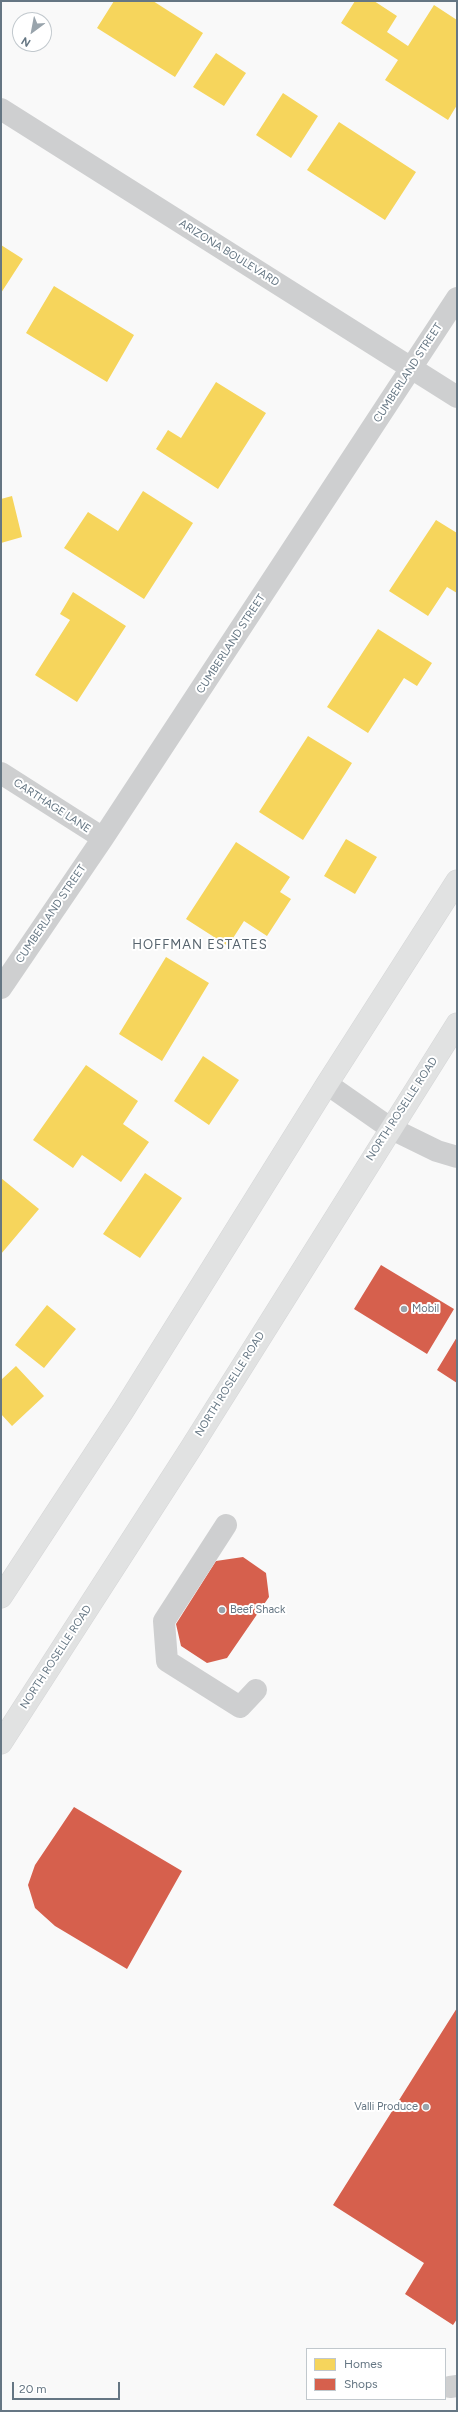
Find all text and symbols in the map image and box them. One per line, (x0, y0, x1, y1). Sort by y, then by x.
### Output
north arrow (12, 12, 52, 52)
text: N (19, 34, 33, 50)
street label: ARIZONA BOULEVARD (176, 217, 282, 289)
street label: CUMBERLAND STREET (371, 321, 445, 425)
street label: CUMBERLAND STREET (194, 592, 268, 696)
street label: CARTHAGE LANE (11, 776, 93, 836)
street label: CUMBERLAND STREET (13, 862, 89, 966)
district label: HOFFMAN ESTATES (132, 937, 268, 953)
street label: NORTH ROSELLE ROAD (364, 1055, 440, 1163)
place label: Mobil (412, 1302, 439, 1316)
marker: Mobil (399, 1304, 409, 1314)
street label: NORTH ROSELLE ROAD (192, 1329, 268, 1439)
street label: NORTH ROSELLE ROAD (18, 1603, 94, 1711)
place label: Beef Shack (230, 1603, 285, 1617)
marker: Beef Shack (217, 1605, 227, 1615)
place label: Valli Produce (354, 2100, 418, 2114)
marker: Valli Produce (421, 2102, 431, 2112)
legend (306, 2348, 446, 2400)
text: Homes (344, 2357, 382, 2371)
scale bar (14, 2374, 122, 2400)
text: Shops (344, 2377, 378, 2391)
text: 20 m (19, 2382, 47, 2396)

